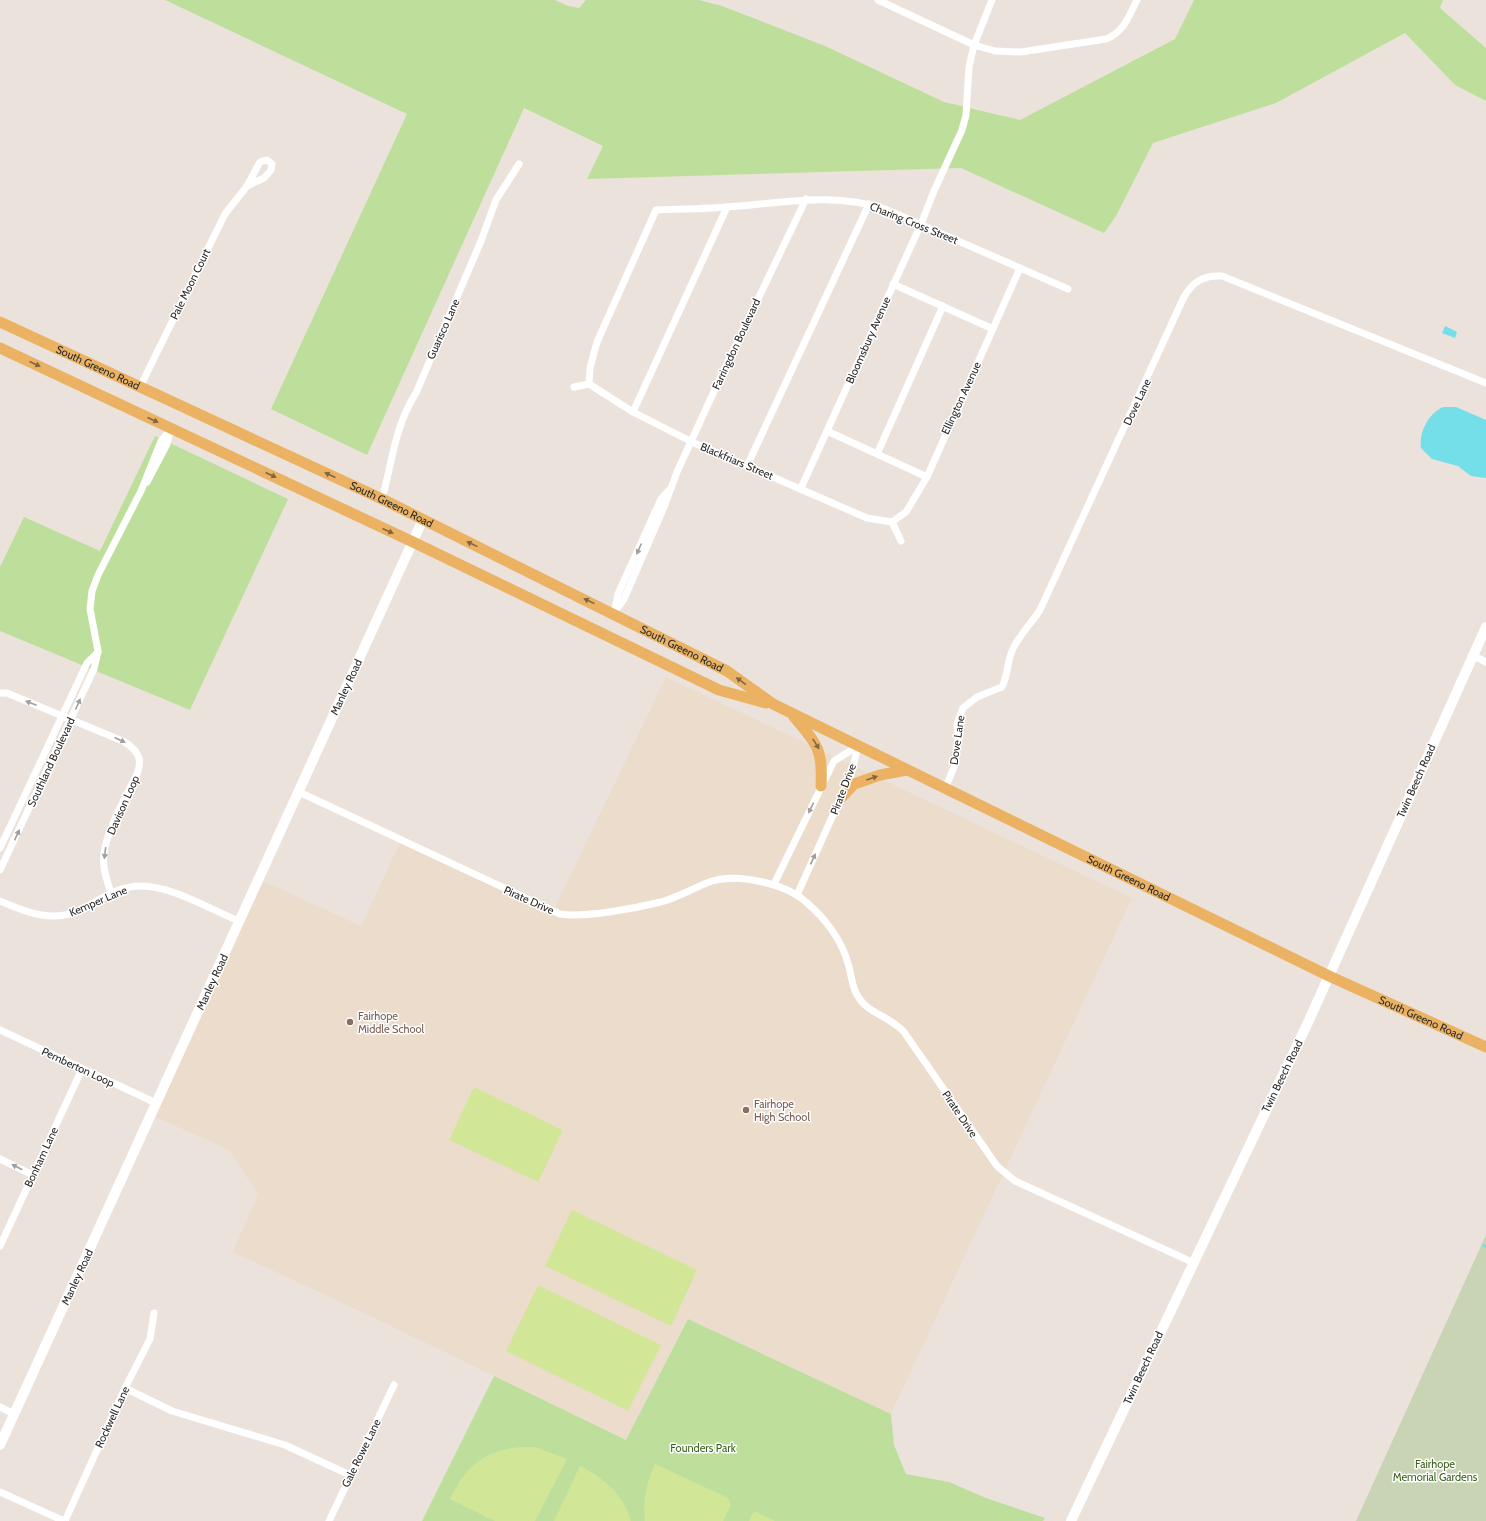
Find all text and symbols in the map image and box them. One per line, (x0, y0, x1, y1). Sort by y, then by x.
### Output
street label: Charing Cross Street (868, 199, 960, 247)
street label: Pale Moon Court (167, 246, 213, 322)
street label: Bloomsbury Avenue (843, 294, 894, 386)
street label: Guarisco Lane (423, 296, 463, 361)
street label: Farringdon Boulevard (709, 296, 763, 392)
street label: South Greeno Road (54, 342, 142, 393)
street label: Ellington Avenue (938, 359, 984, 437)
one-way arrow (30, 361, 41, 367)
street label: Dove Lane (1120, 376, 1154, 428)
one-way arrow (147, 417, 159, 423)
street label: Blackfriars Street (698, 439, 776, 483)
one-way arrow (265, 472, 276, 478)
one-way arrow (325, 472, 336, 478)
street label: South Greeno Road (348, 478, 436, 530)
one-way arrow (382, 528, 394, 534)
one-way arrow (467, 541, 478, 547)
one-way arrow (636, 543, 642, 554)
one-way arrow (583, 598, 595, 604)
street label: South Greeno Road (638, 622, 726, 675)
street label: Manley Road (327, 657, 365, 717)
one-way arrow (736, 677, 746, 685)
one-way arrow (75, 699, 81, 710)
one-way arrow (25, 700, 37, 706)
street label: Dove Lane (947, 714, 967, 766)
street label: Southland Boulevard (24, 715, 78, 809)
one-way arrow (114, 737, 125, 743)
one-way arrow (812, 738, 819, 750)
street label: Twin Beech Road (1394, 742, 1438, 820)
street label: Pirate Drive (827, 761, 859, 817)
street label: Davison Loop (104, 773, 142, 837)
one-way arrow (866, 774, 878, 780)
one-way arrow (807, 803, 814, 814)
one-way arrow (14, 829, 20, 840)
one-way arrow (102, 847, 108, 859)
street label: South Greeno Road (1085, 852, 1173, 904)
one-way arrow (810, 854, 816, 865)
street label: Kemper Lane (67, 882, 129, 919)
street label: Pirate Drive (502, 883, 557, 917)
street label: Manley Road (193, 952, 231, 1012)
street label: South Greeno Road (1377, 992, 1465, 1043)
place label: Fairhope Middle School (358, 1009, 424, 1036)
marker: Fairhope Middle School (345, 1017, 355, 1027)
street label: Twin Beech Road (1258, 1037, 1306, 1115)
street label: Pemberton Loop (39, 1044, 117, 1090)
street label: Pirate Drive (939, 1088, 981, 1140)
place label: Fairhope High School (754, 1097, 810, 1124)
marker: Fairhope High School (741, 1105, 751, 1115)
street label: Bonham Lane (21, 1124, 61, 1189)
one-way arrow (11, 1164, 22, 1170)
street label: Manley Road (58, 1247, 96, 1307)
street label: Twin Beech Road (1120, 1329, 1166, 1407)
street label: Rockwell Lane (92, 1384, 132, 1450)
street label: Gale Rowe Lane (338, 1416, 384, 1489)
park label: Founders Park (670, 1441, 736, 1455)
park label: Fairhope Memorial Gardens (1393, 1457, 1478, 1484)

